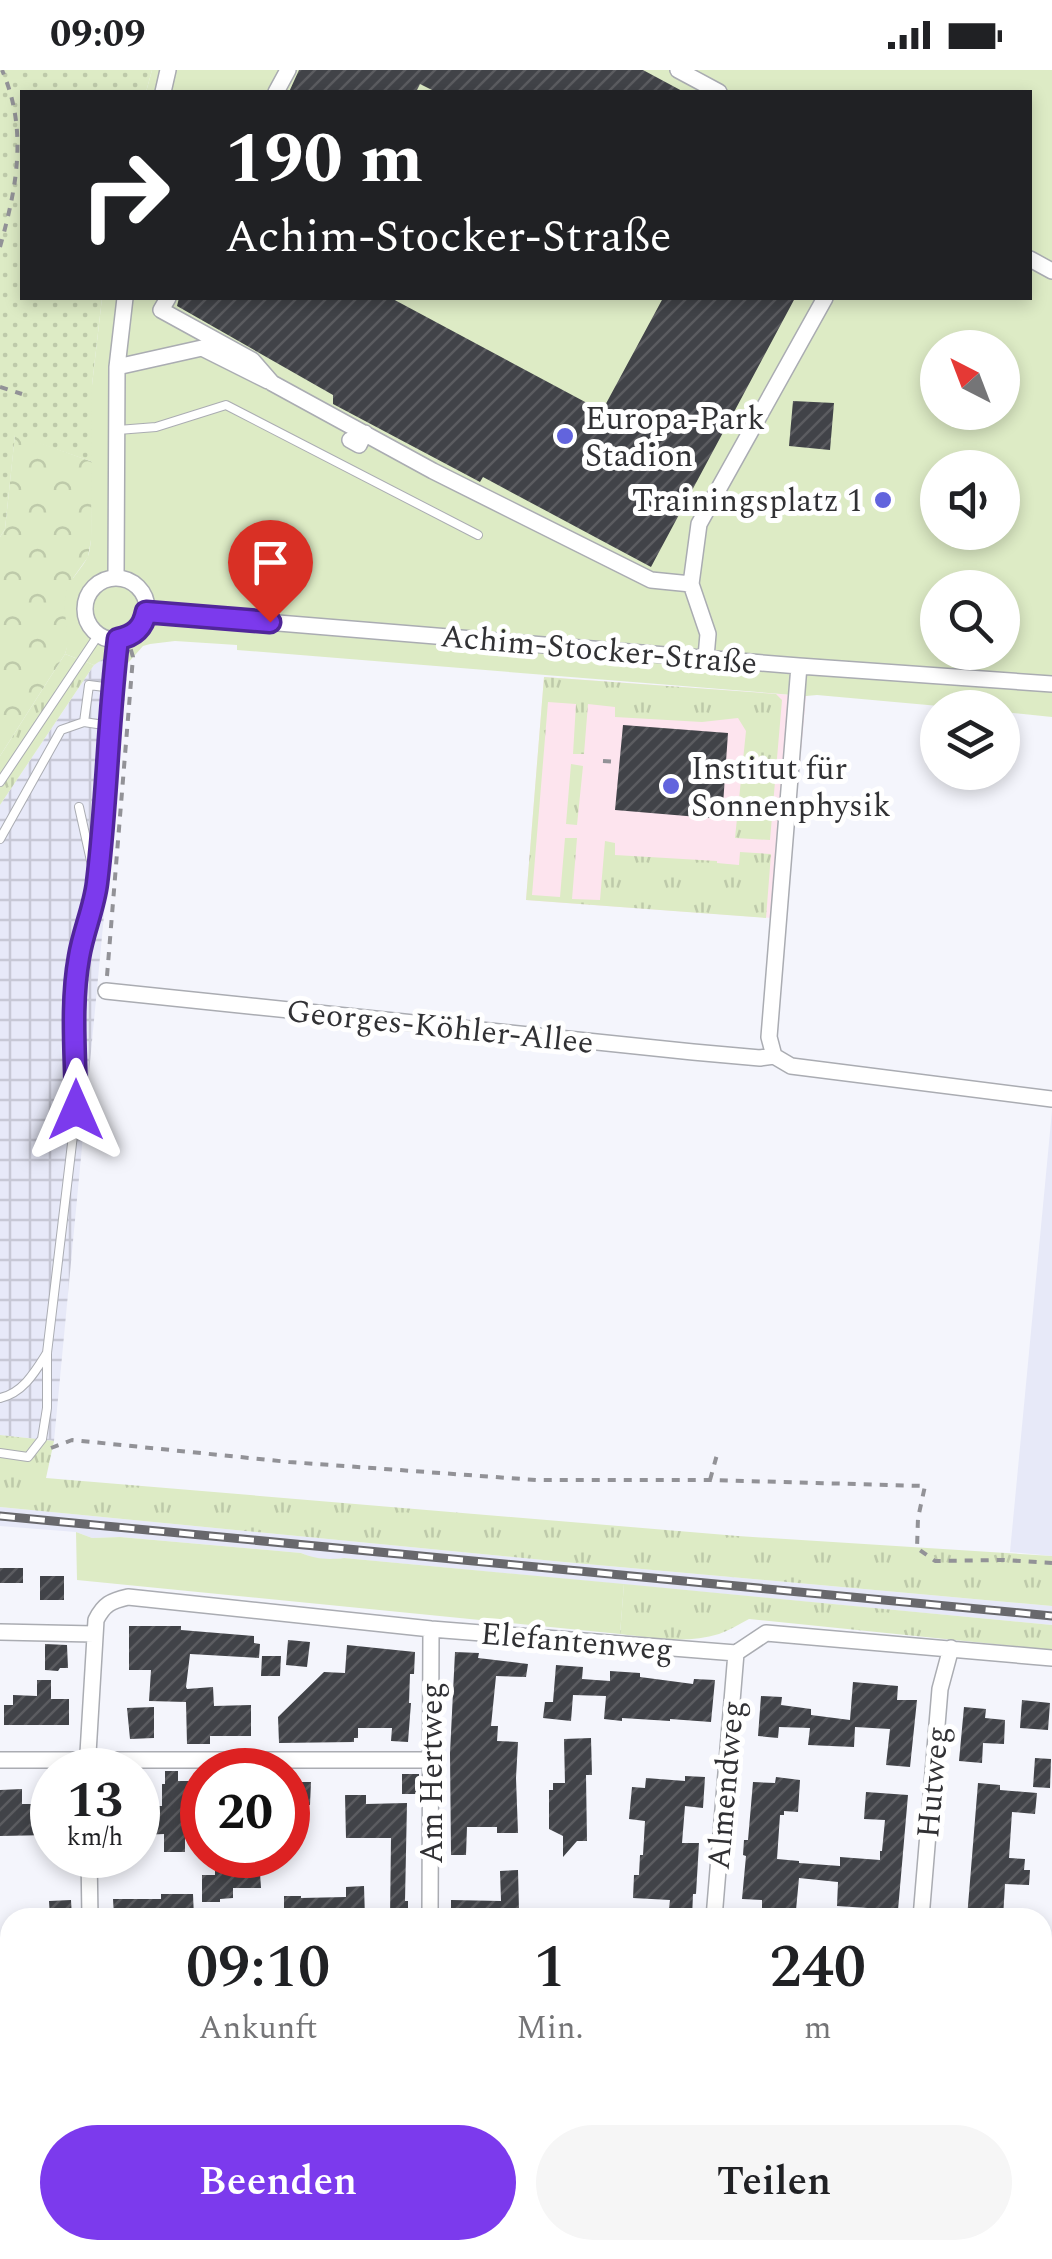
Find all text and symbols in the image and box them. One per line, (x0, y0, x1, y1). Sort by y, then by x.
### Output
text: 09:09 (50, 6, 145, 64)
text: 190 m (225, 107, 423, 213)
icon: right (60, 130, 190, 260)
text: Achim-Stocker-Straße (225, 203, 672, 272)
north arrow (920, 330, 1020, 430)
map controls (920, 330, 1020, 790)
place label: Europa-Park Stadion (585, 395, 765, 481)
marker: Europa-Park Stadion (554, 425, 576, 447)
button: sound (920, 450, 1020, 550)
place label: Trainingsplatz 1 (632, 477, 863, 526)
marker: Trainingsplatz 1 (872, 489, 894, 511)
pin (228, 520, 313, 623)
icon: arrive (243, 535, 298, 590)
button: search (920, 570, 1020, 670)
street label: Achim-Stocker-Straße (439, 612, 759, 689)
button: layers (920, 690, 1020, 790)
place label: Institut für Sonnenphysik (691, 745, 891, 831)
marker: Institut für Sonnenphysik (660, 775, 682, 797)
street label: Georges-Köhler-Allee (284, 987, 596, 1068)
position arrow (24, 1058, 128, 1162)
street label: Elefantenweg (479, 1610, 675, 1675)
street label: Am Hertweg (408, 1682, 457, 1864)
street label: Almendweg (695, 1698, 758, 1872)
street label: Hutweg (904, 1724, 963, 1840)
speed limit sign: 20 (180, 1748, 310, 1878)
text: 13 (67, 1763, 123, 1839)
text: km/h (67, 1819, 123, 1857)
text: 09:10 (186, 1922, 330, 2014)
text: 1 (534, 1922, 566, 2014)
text: 240 (770, 1922, 866, 2014)
text: Ankunft (199, 2004, 318, 2053)
text: Min. (516, 2004, 584, 2053)
text: m (804, 2004, 832, 2053)
button: Beenden (40, 2125, 516, 2240)
button: Teilen (536, 2125, 1012, 2240)

